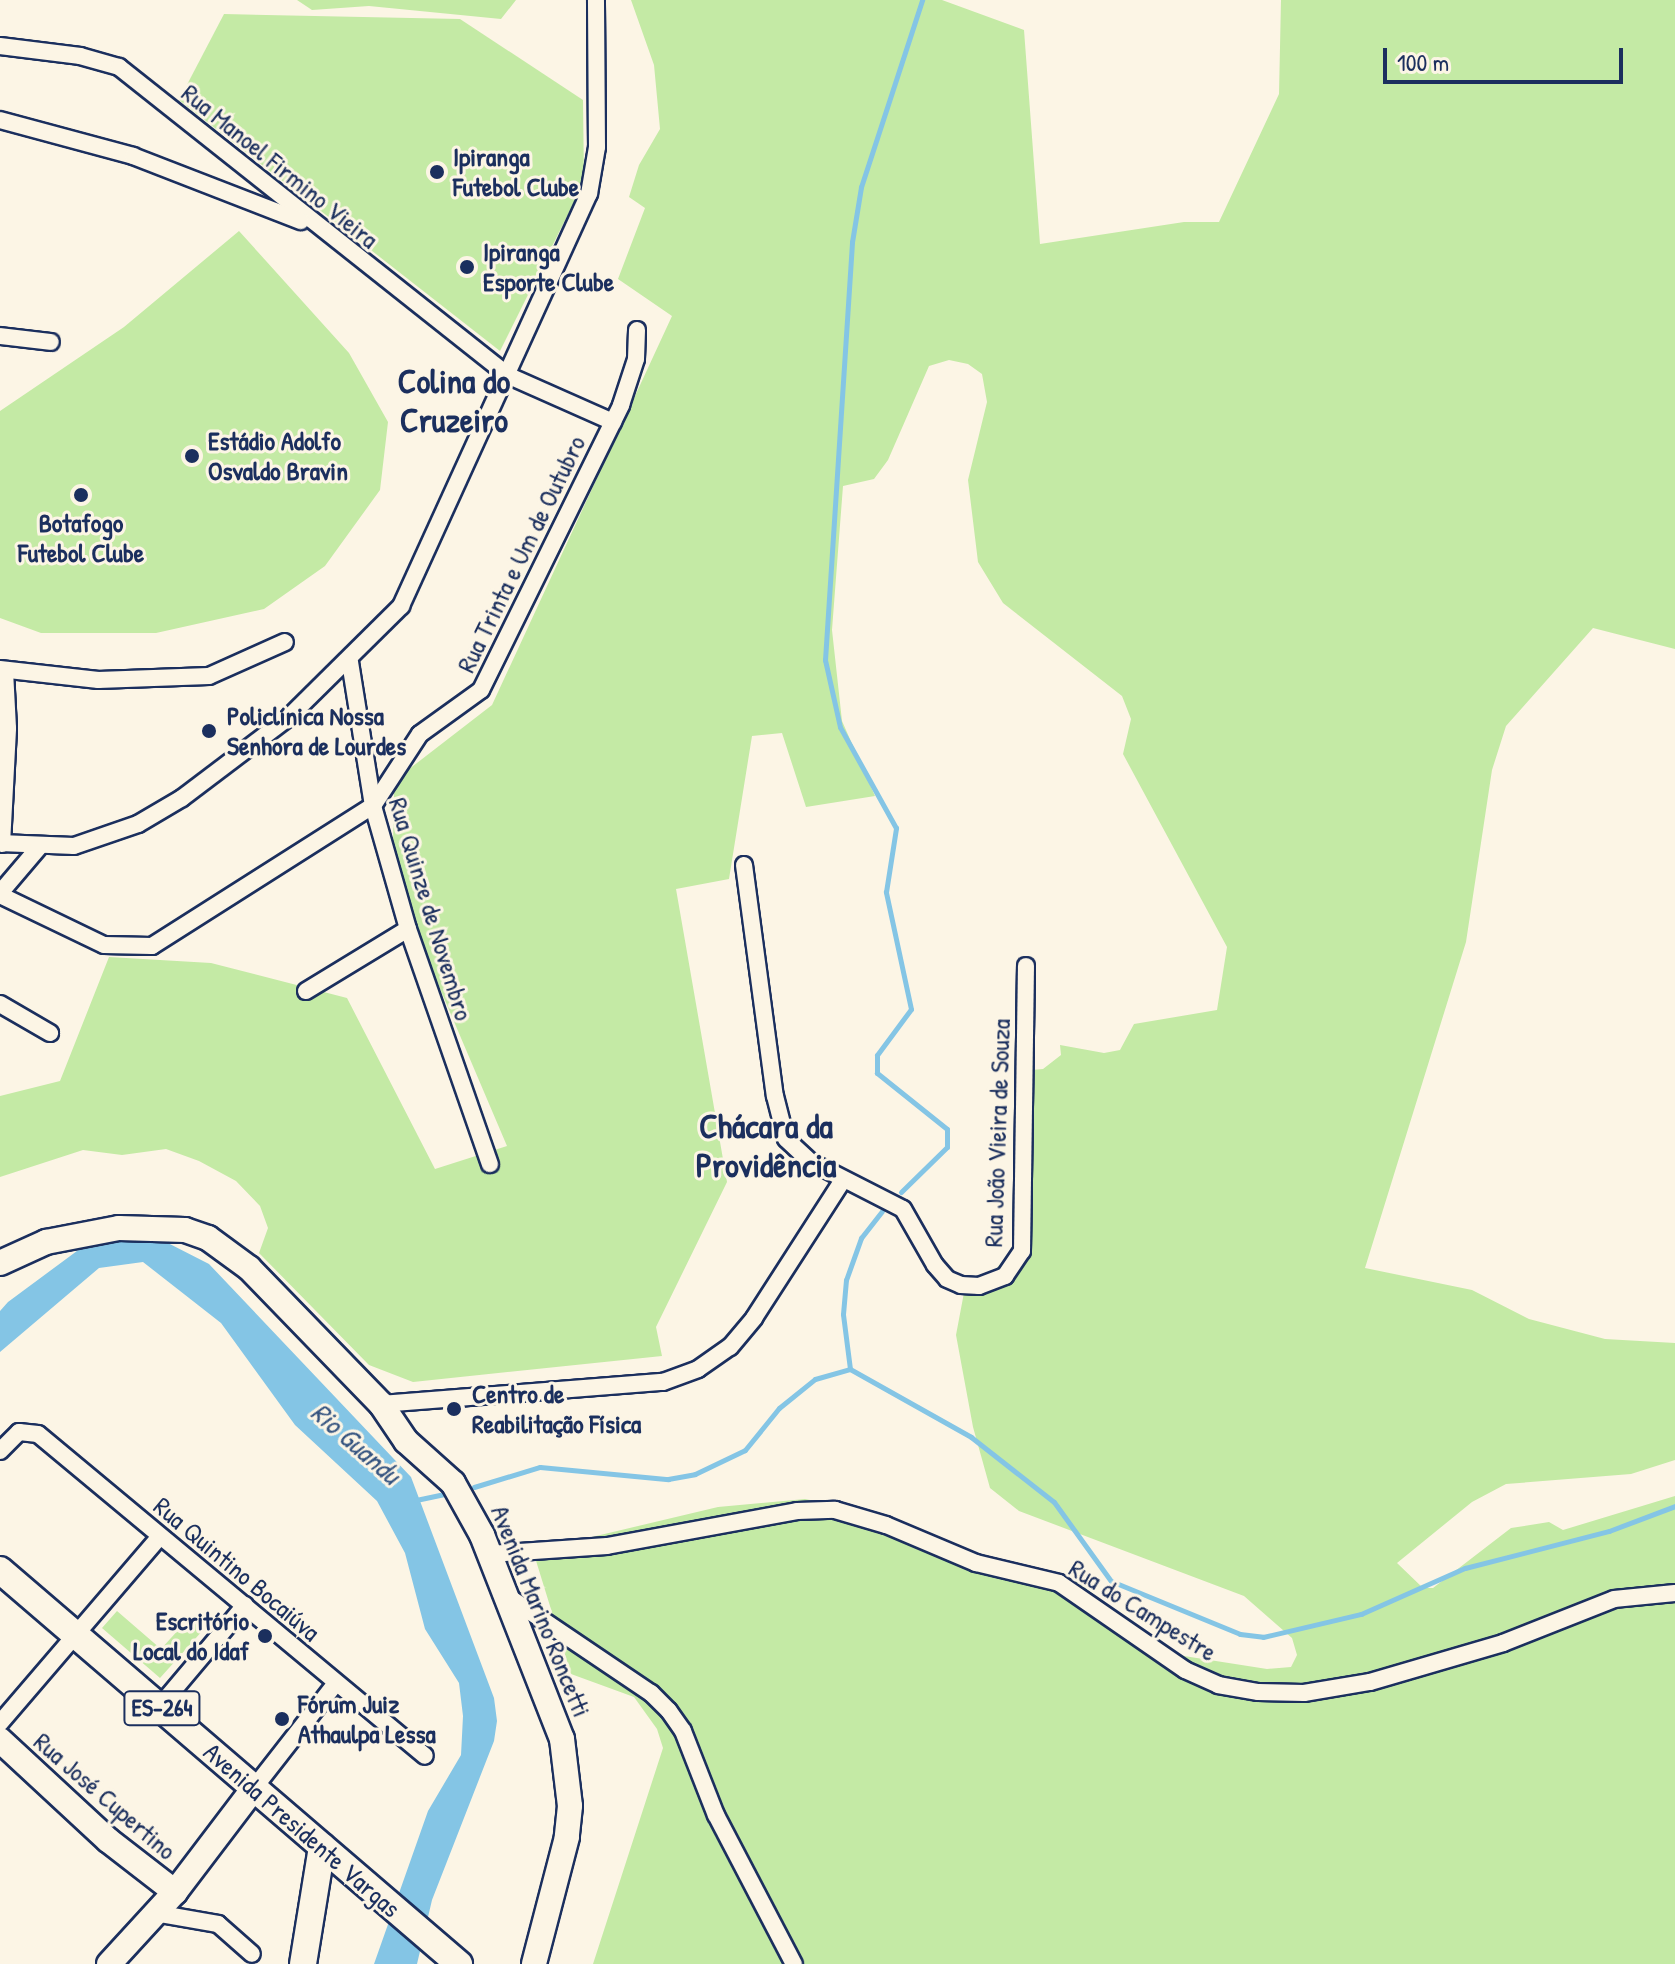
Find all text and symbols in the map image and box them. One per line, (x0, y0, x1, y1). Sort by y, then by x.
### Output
scale bar (1387, 32, 1627, 82)
text: 100 m (1397, 46, 1449, 78)
street label: Rua Manoel Firmino Vieira (176, 77, 384, 255)
place label: Ipiranga Futebol Clube (453, 141, 579, 202)
marker: Ipiranga Futebol Clube (428, 163, 446, 181)
place label: Ipiranga Esporte Clube (483, 236, 614, 298)
marker: Ipiranga Esporte Clube (458, 258, 476, 276)
district label: Colina do Cruzeiro (398, 361, 510, 440)
place label: Estádio Adolfo Osvaldo Bravin (208, 425, 348, 486)
street label: Rua Trinta e Um de Outubro (450, 431, 592, 677)
marker: Estádio Adolfo Osvaldo Bravin (183, 447, 201, 465)
marker: Botafogo Futebol Clube (72, 486, 90, 504)
place label: Botafogo Futebol Clube (18, 507, 144, 568)
place label: Policlínica Nossa Senhora de Lourdes (227, 700, 406, 762)
marker: Policlínica Nossa Senhora de Lourdes (198, 720, 220, 742)
street label: Rua Quinze de Novembro (382, 794, 480, 1024)
street label: Rua João Vieira de Souza (977, 1018, 1017, 1248)
district label: Chácara da Providência (696, 1106, 836, 1186)
place label: Centro de Reabilitação Física (472, 1378, 641, 1440)
water label: Rio Guandu (305, 1395, 407, 1491)
marker: Centro de Reabilitação Física (443, 1398, 465, 1420)
street label: Rua Quintino Bocaiúva (148, 1490, 326, 1648)
street label: Avenida Marino Roncetti (484, 1501, 598, 1721)
street label: Rua do Campestre (1064, 1552, 1222, 1668)
place label: Escritório Local do Idaf (133, 1605, 249, 1666)
marker: Escritório Local do Idaf (256, 1627, 274, 1645)
road number: ES-264 (122, 1688, 202, 1728)
place label: Fórum Juiz Athaulpa Lessa (298, 1688, 436, 1750)
marker: Fórum Juiz Athaulpa Lessa (273, 1710, 291, 1728)
street label: Rua José Cupertino (28, 1726, 182, 1866)
street label: Avenida Presidente Vargas (197, 1736, 407, 1924)

